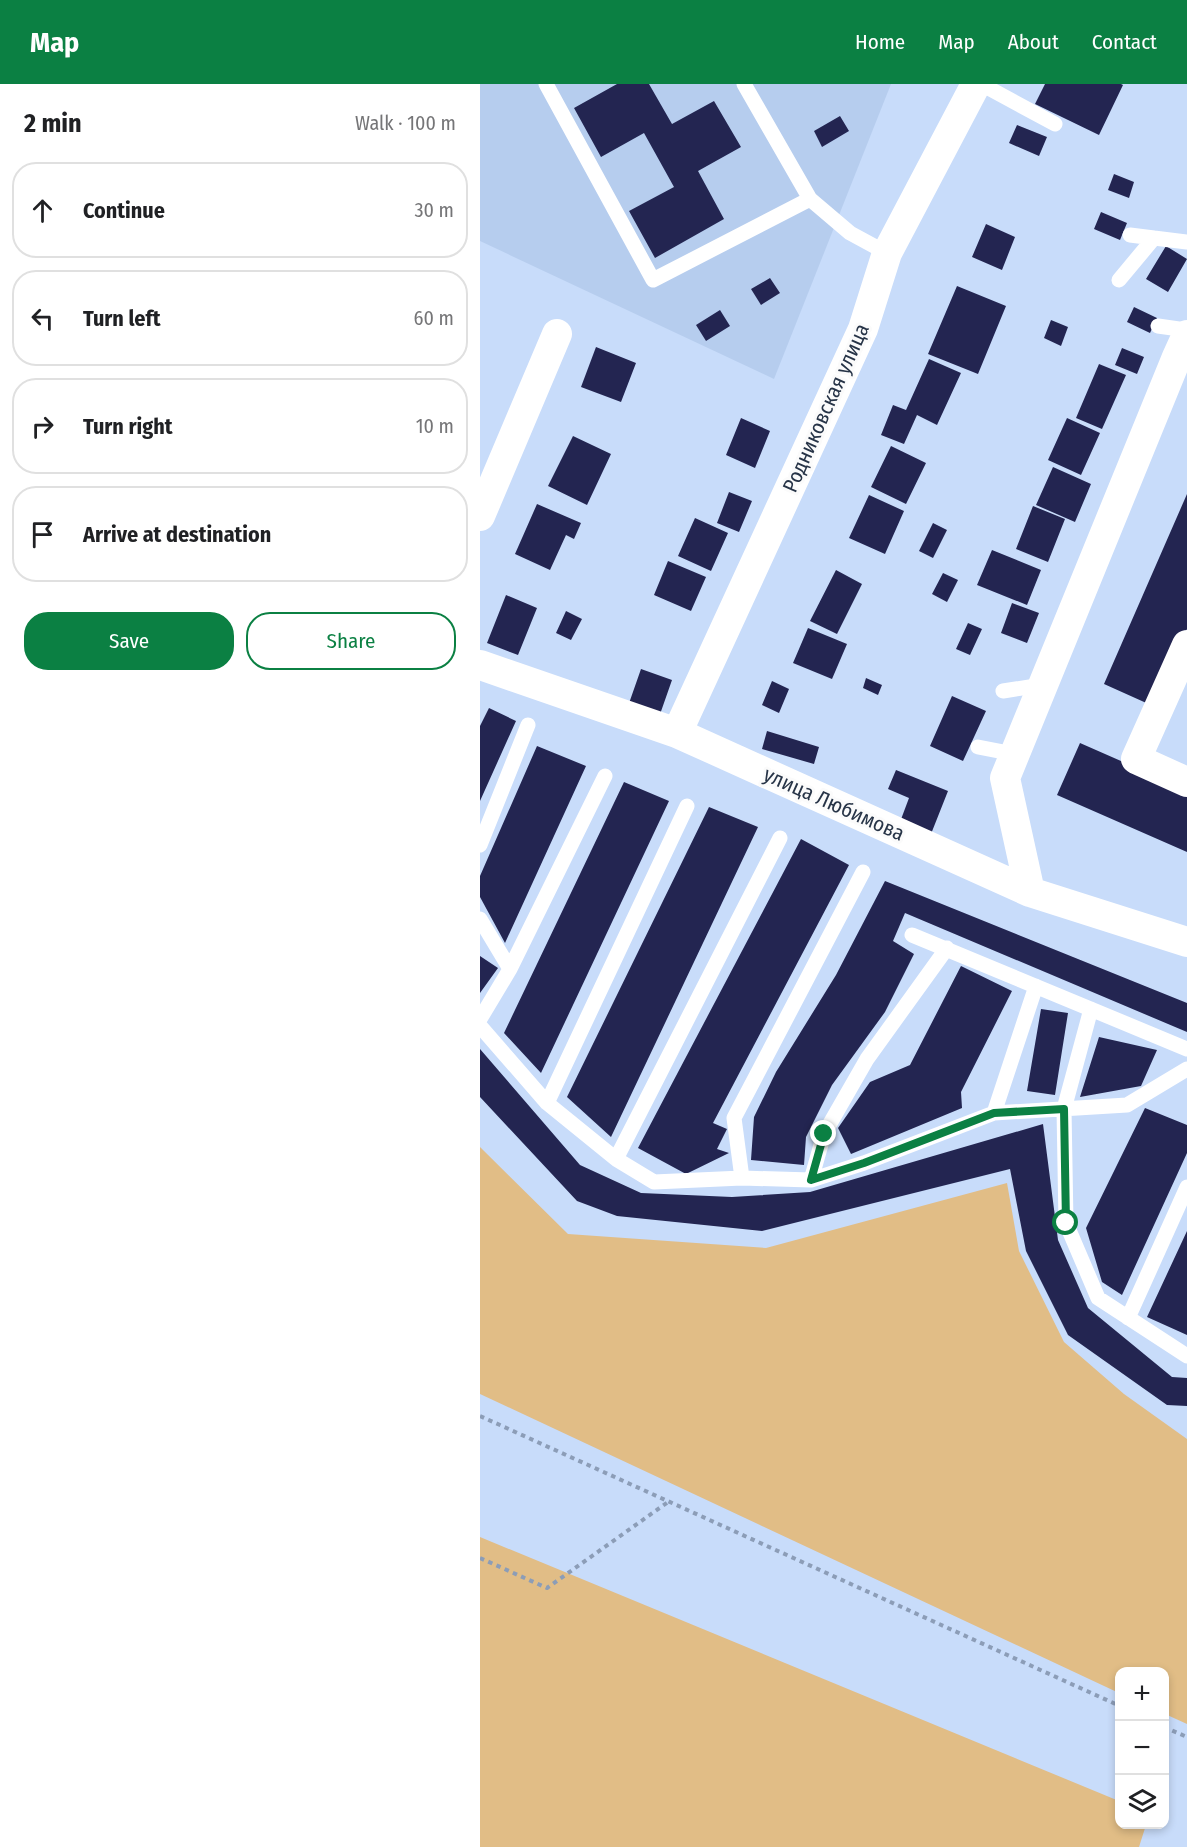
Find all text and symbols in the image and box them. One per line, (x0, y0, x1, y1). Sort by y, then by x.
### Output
text: Map (30, 26, 79, 59)
text: Home (855, 29, 905, 55)
text: Map (938, 29, 975, 55)
text: About (1008, 29, 1059, 55)
text: Contact (1092, 29, 1157, 55)
text: 2 min (24, 108, 82, 139)
text: Walk · 100 m (355, 111, 456, 135)
icon: ahead (26, 194, 59, 227)
text: Continue (83, 197, 165, 224)
text: 30 m (414, 198, 454, 222)
icon: left (26, 302, 59, 335)
text: Turn left (83, 305, 161, 332)
text: 60 m (414, 306, 454, 330)
street label: Родниковская улица (777, 319, 875, 497)
icon: right (26, 410, 59, 443)
text: Turn right (83, 413, 172, 440)
text: 10 m (416, 414, 454, 438)
icon: arrive (26, 518, 59, 551)
text: Arrive at destination (83, 521, 271, 548)
button: Save (24, 612, 234, 670)
button: Share (246, 612, 456, 670)
street label: улица Любимова (760, 761, 908, 847)
route end (810, 1120, 836, 1146)
route start (1052, 1209, 1078, 1235)
map controls (1115, 1667, 1169, 1829)
button: + (1115, 1667, 1169, 1721)
button: − (1115, 1721, 1169, 1775)
button: layers (1115, 1775, 1169, 1829)

